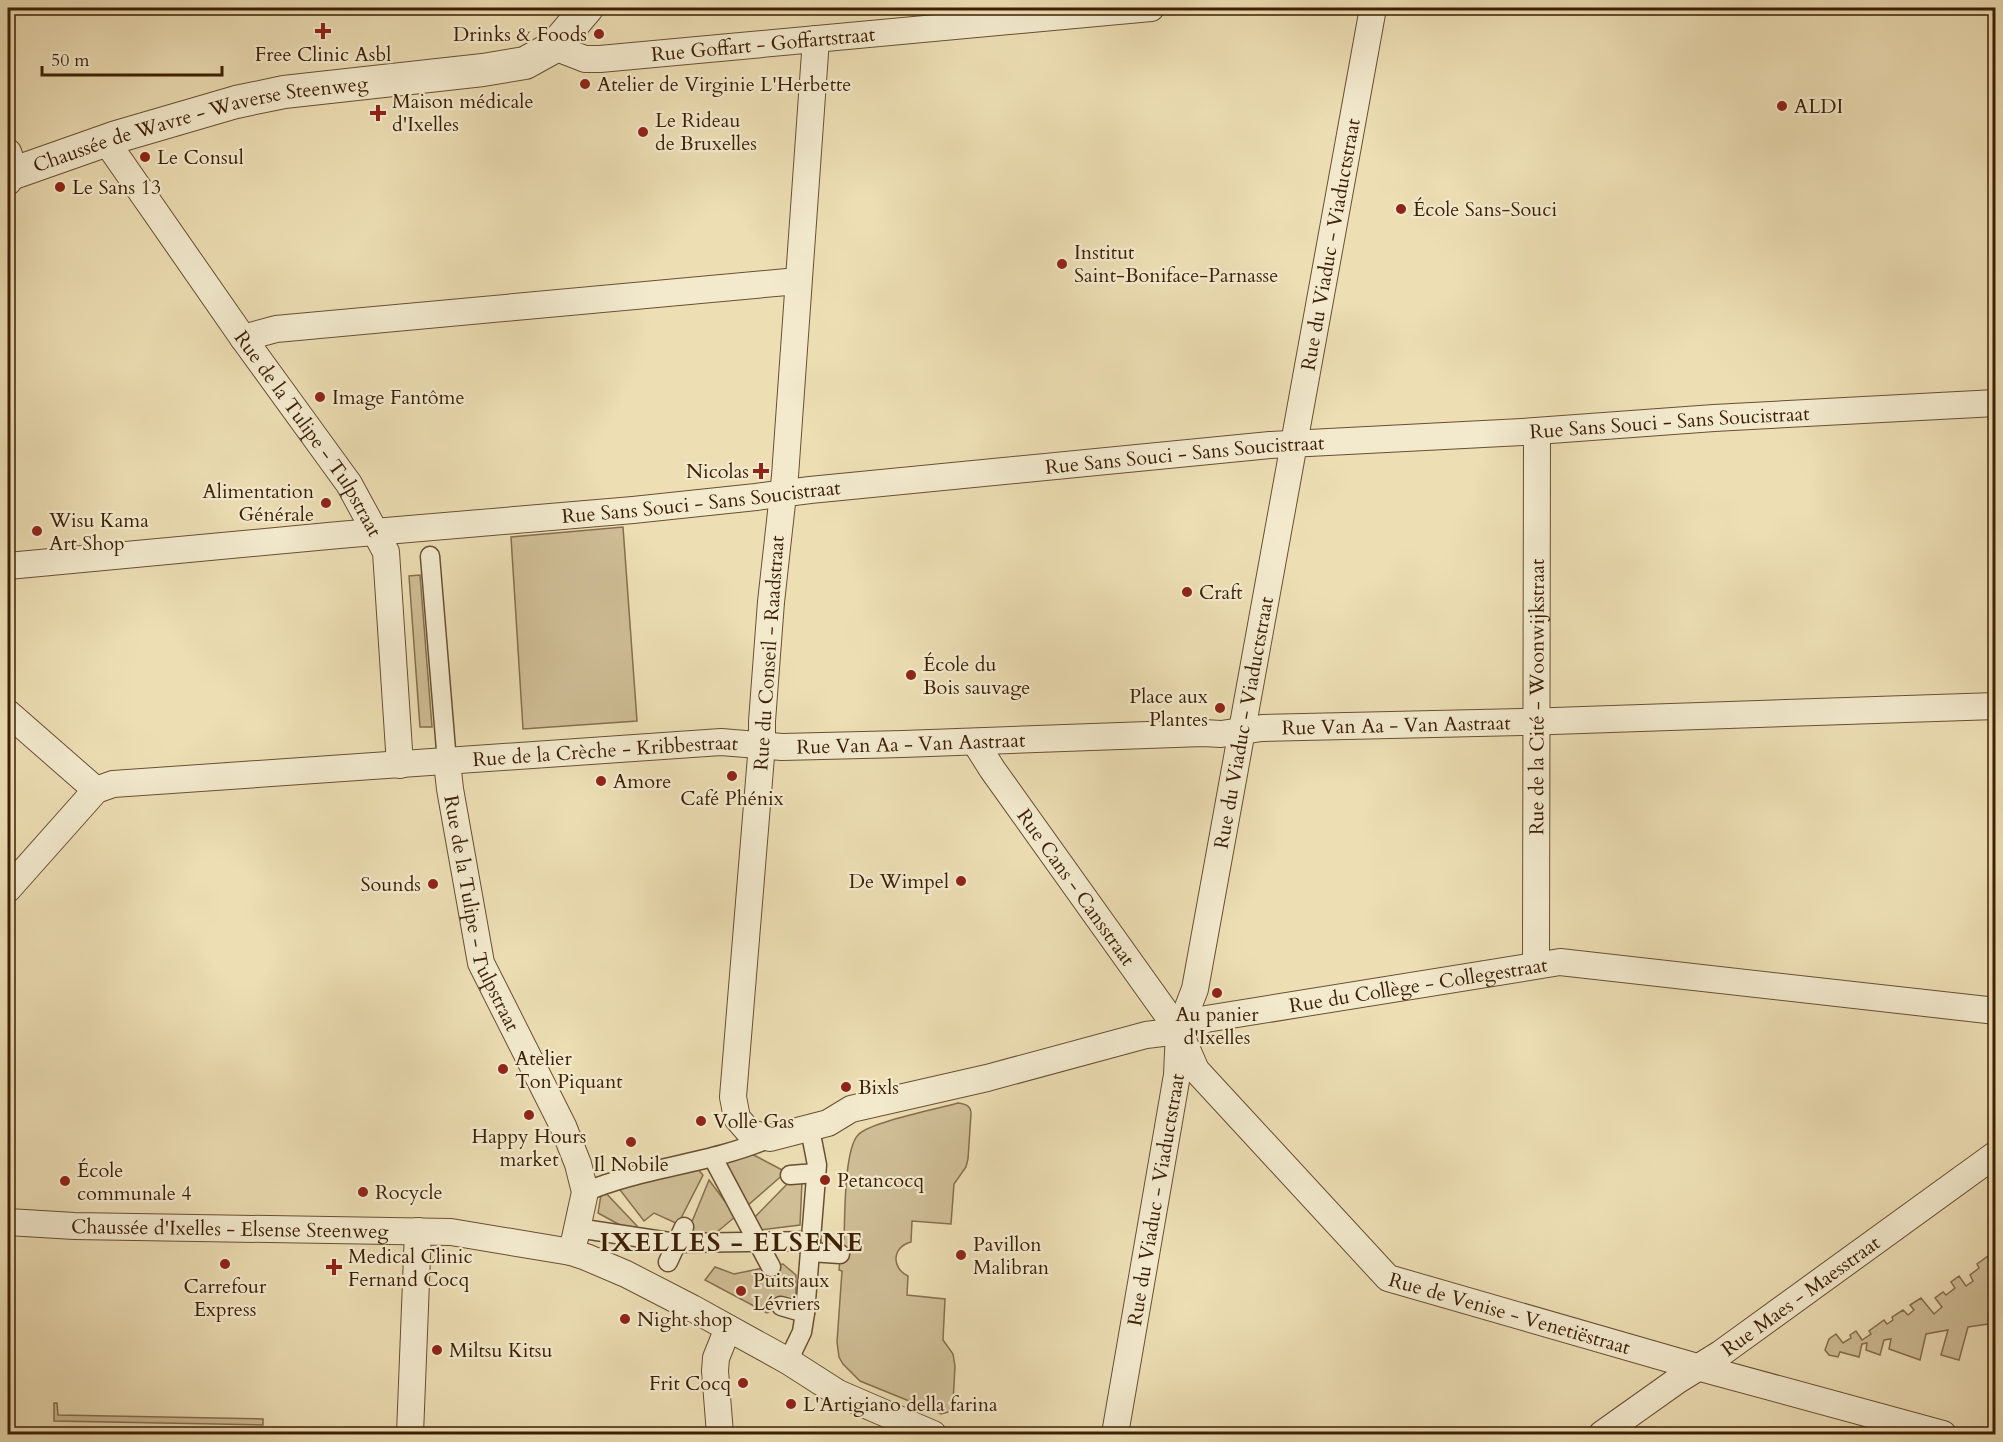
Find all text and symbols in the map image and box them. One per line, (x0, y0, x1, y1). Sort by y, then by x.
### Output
street label: Rue Goffart - Goffartstraat (650, 20, 877, 68)
place label: Drinks & Foods (453, 21, 587, 48)
marker: Free Clinic Asbl (314, 22, 332, 40)
marker: Drinks & Foods (592, 27, 606, 41)
scale bar (42, 39, 222, 77)
place label: Free Clinic Asbl (255, 41, 391, 68)
text: 50 m (51, 48, 90, 73)
street label: Chaussée de Wavre - Waverse Steenweg (29, 69, 370, 179)
place label: Atelier de Virginie L'Herbette (597, 71, 851, 98)
marker: Atelier de Virginie L'Herbette (578, 77, 592, 91)
place label: Maison médicale d'Ixelles (392, 88, 534, 138)
place label: ALDI (1794, 93, 1843, 120)
marker: ALDI (1775, 99, 1789, 113)
marker: Maison médicale d'Ixelles (369, 104, 387, 122)
place label: Le Rideau de Bruxelles (655, 107, 757, 157)
street label: Rue du Viaduc - Viaductstraat (1294, 116, 1366, 373)
marker: Le Rideau de Bruxelles (636, 125, 650, 139)
place label: Le Consul (157, 144, 244, 171)
marker: Le Consul (138, 150, 152, 164)
place label: Le Sans 13 (72, 174, 161, 201)
marker: Le Sans 13 (53, 180, 67, 194)
place label: École Sans-Souci (1413, 196, 1557, 223)
marker: École Sans-Souci (1394, 202, 1408, 216)
place label: Institut Saint-Boniface-Parnasse (1074, 239, 1278, 289)
marker: Institut Saint-Boniface-Parnasse (1055, 257, 1069, 271)
street label: Rue de la Tulipe - Tulpstraat (228, 325, 389, 542)
place label: Image Fantôme (332, 384, 465, 411)
marker: Image Fantôme (313, 390, 327, 404)
street label: Rue Sans Souci - Sans Soucistraat (1529, 399, 1811, 445)
street label: Rue Sans Souci - Sans Soucistraat (1044, 429, 1326, 480)
place label: Nicolas (686, 458, 749, 485)
marker: Nicolas (754, 464, 768, 478)
street label: Rue Sans Souci - Sans Soucistraat (560, 474, 842, 530)
place label: Alimentation Générale (203, 478, 315, 528)
marker: Alimentation Générale (319, 496, 333, 510)
place label: Wisu Kama Art Shop (48, 507, 149, 557)
marker: Wisu Kama Art Shop (30, 524, 44, 538)
street label: Rue du Conseil - Raadstraat (747, 534, 791, 771)
street label: Rue de la Cité - Woonwijkstraat (1523, 558, 1550, 835)
place label: Craft (1199, 579, 1243, 606)
marker: Craft (1180, 585, 1194, 599)
street label: Rue du Viaduc - Viaductstraat (1207, 594, 1280, 851)
place label: École du Bois sauvage (923, 651, 1030, 701)
marker: École du Bois sauvage (904, 668, 918, 682)
place label: Place aux Plantes (1129, 683, 1208, 733)
marker: Place aux Plantes (1213, 701, 1227, 715)
street label: Rue Van Aa - Van Aastraat (1281, 709, 1512, 741)
street label: Rue Van Aa - Van Aastraat (796, 726, 1026, 760)
street label: Rue de la Crèche - Kribbestraat (471, 728, 740, 773)
place label: Amore (613, 768, 671, 795)
marker: Café Phénix (725, 769, 739, 783)
marker: Amore (594, 774, 608, 788)
place label: Café Phénix (680, 785, 784, 812)
street label: Rue de la Tulipe - Tulpstraat (438, 793, 527, 1036)
street label: Rue Cans - Cansstraat (1011, 803, 1142, 972)
place label: De Wimpel (849, 868, 949, 895)
place label: Sounds (360, 871, 421, 898)
marker: De Wimpel (954, 874, 968, 888)
marker: Sounds (426, 877, 440, 891)
street label: Rue du Collège - Collegestraat (1287, 951, 1550, 1019)
marker: Au panier d'Ixelles (1210, 986, 1224, 1000)
place label: Au panier d'Ixelles (1175, 1001, 1259, 1051)
place label: Atelier Ton Piquant (515, 1045, 623, 1095)
marker: Atelier Ton Piquant (496, 1062, 510, 1076)
street label: Rue du Viaduc - Viaductstraat (1120, 1070, 1191, 1328)
place label: Bixls (858, 1074, 899, 1101)
marker: Bixls (839, 1080, 853, 1094)
marker: Happy Hours market (522, 1108, 536, 1122)
place label: Volle Gas (713, 1108, 794, 1135)
marker: Volle Gas (694, 1114, 708, 1128)
place label: Happy Hours market (471, 1123, 587, 1173)
marker: Il Nobile (624, 1135, 638, 1149)
place label: Il Nobile (593, 1151, 669, 1178)
place label: École communale 4 (77, 1157, 192, 1207)
place label: Petancocq (837, 1167, 924, 1194)
marker: Petancocq (818, 1173, 832, 1187)
marker: École communale 4 (58, 1174, 72, 1188)
place label: Rocycle (375, 1179, 443, 1206)
marker: Rocycle (356, 1185, 370, 1199)
street label: Chaussée d'Ixelles - Elsense Steenweg (71, 1212, 390, 1245)
district label: IXELLES - ELSENE (600, 1225, 864, 1260)
street label: Rue Maes - Maesstraat (1716, 1229, 1886, 1362)
place label: Pavillon Malibran (973, 1231, 1050, 1281)
place label: Medical Clinic Fernand Cocq (348, 1243, 473, 1293)
marker: Pavillon Malibran (954, 1248, 968, 1262)
marker: Carrefour Express (218, 1257, 232, 1271)
marker: Medical Clinic Fernand Cocq (325, 1258, 343, 1276)
street label: Rue de Venise - Venetiëstraat (1386, 1265, 1634, 1361)
place label: Puits aux Lévriers (753, 1267, 829, 1317)
place label: Carrefour Express (184, 1273, 267, 1323)
marker: Puits aux Lévriers (734, 1284, 748, 1298)
place label: Night shop (637, 1306, 733, 1333)
marker: Night shop (618, 1312, 632, 1326)
place label: Miltsu Kitsu (449, 1337, 552, 1364)
marker: Miltsu Kitsu (430, 1343, 444, 1357)
place label: Frit Cocq (649, 1370, 731, 1397)
marker: Frit Cocq (736, 1376, 750, 1390)
place label: L'Artigiano della farina (803, 1391, 998, 1418)
marker: L'Artigiano della farina (784, 1397, 798, 1411)

